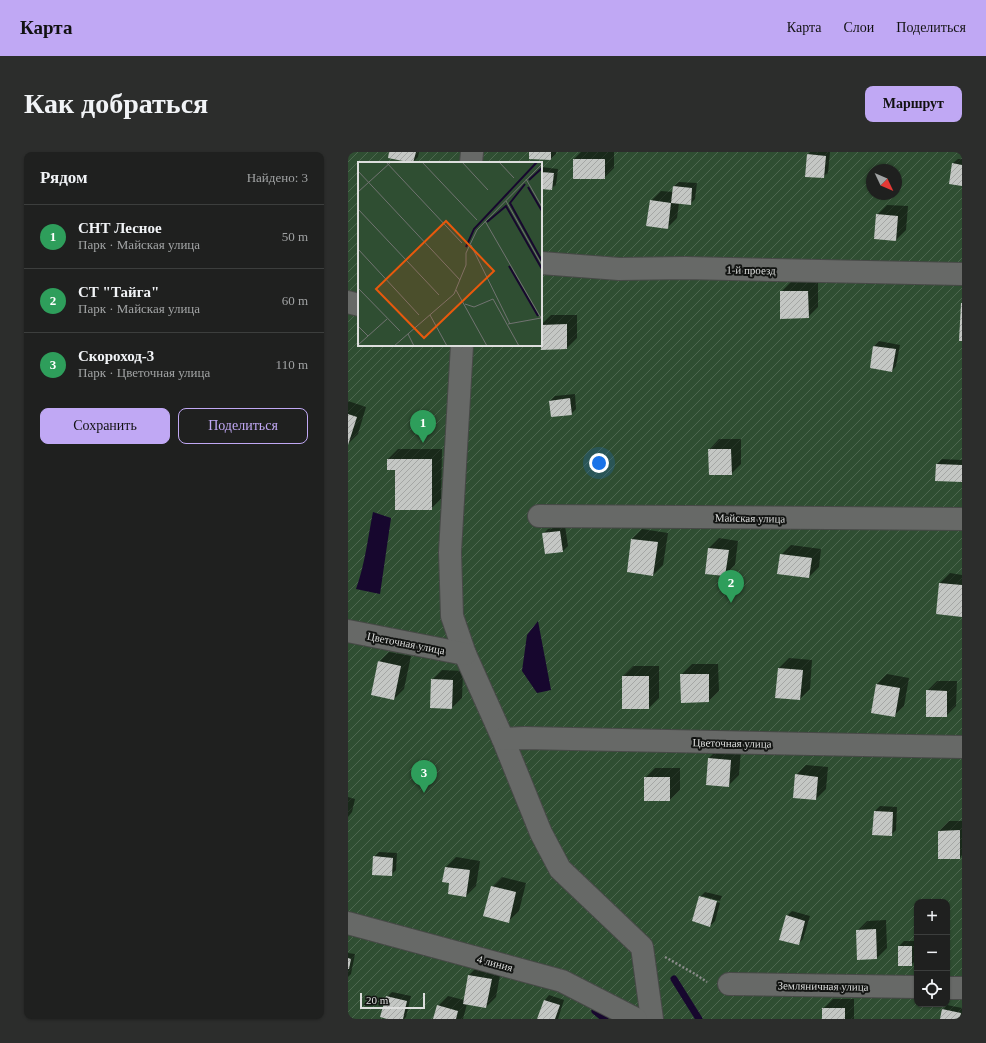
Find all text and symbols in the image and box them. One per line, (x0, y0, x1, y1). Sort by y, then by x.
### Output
text: Карта (20, 17, 72, 38)
text: Карта (787, 20, 821, 35)
text: Слои (843, 20, 874, 35)
text: Поделиться (896, 20, 966, 35)
button: Маршрут (865, 86, 962, 122)
text: Как добраться (24, 88, 208, 119)
inset map (358, 162, 542, 346)
north arrow (866, 164, 902, 200)
text: Рядом (40, 168, 88, 187)
text: Найдено: 3 (247, 170, 308, 185)
text: СНТ Лесное (78, 220, 162, 236)
text: 1 (50, 229, 56, 244)
text: 50 m (282, 229, 308, 244)
text: Парк · Майская улица (78, 237, 200, 252)
street label: 1-й проезд (726, 264, 776, 276)
text: СТ "Тайга" (78, 284, 159, 300)
text: 2 (50, 293, 56, 308)
text: 60 m (282, 293, 308, 308)
text: Парк · Майская улица (78, 301, 200, 316)
text: Скороход-3 (78, 348, 154, 364)
text: 3 (50, 357, 56, 372)
text: 110 m (276, 357, 308, 372)
text: Парк · Цветочная улица (78, 365, 210, 380)
button: Сохранить (40, 408, 170, 444)
button: Поделиться (178, 408, 308, 444)
pin: 1 (410, 410, 436, 443)
your location (589, 453, 609, 473)
street label: Майская улица (715, 511, 785, 525)
pin: 2 (718, 570, 744, 603)
street label: Цветочная улица (366, 630, 446, 656)
street label: Цветочная улица (692, 736, 772, 750)
pin: 3 (411, 760, 437, 793)
map controls (914, 899, 950, 1007)
button: + (914, 899, 950, 935)
button: − (914, 935, 950, 971)
street label: 4 линия (476, 952, 514, 974)
button: locate (914, 971, 950, 1007)
street label: Земляничная улица (777, 979, 869, 993)
scale bar (360, 991, 425, 1010)
text: 20 m (366, 994, 388, 1006)

